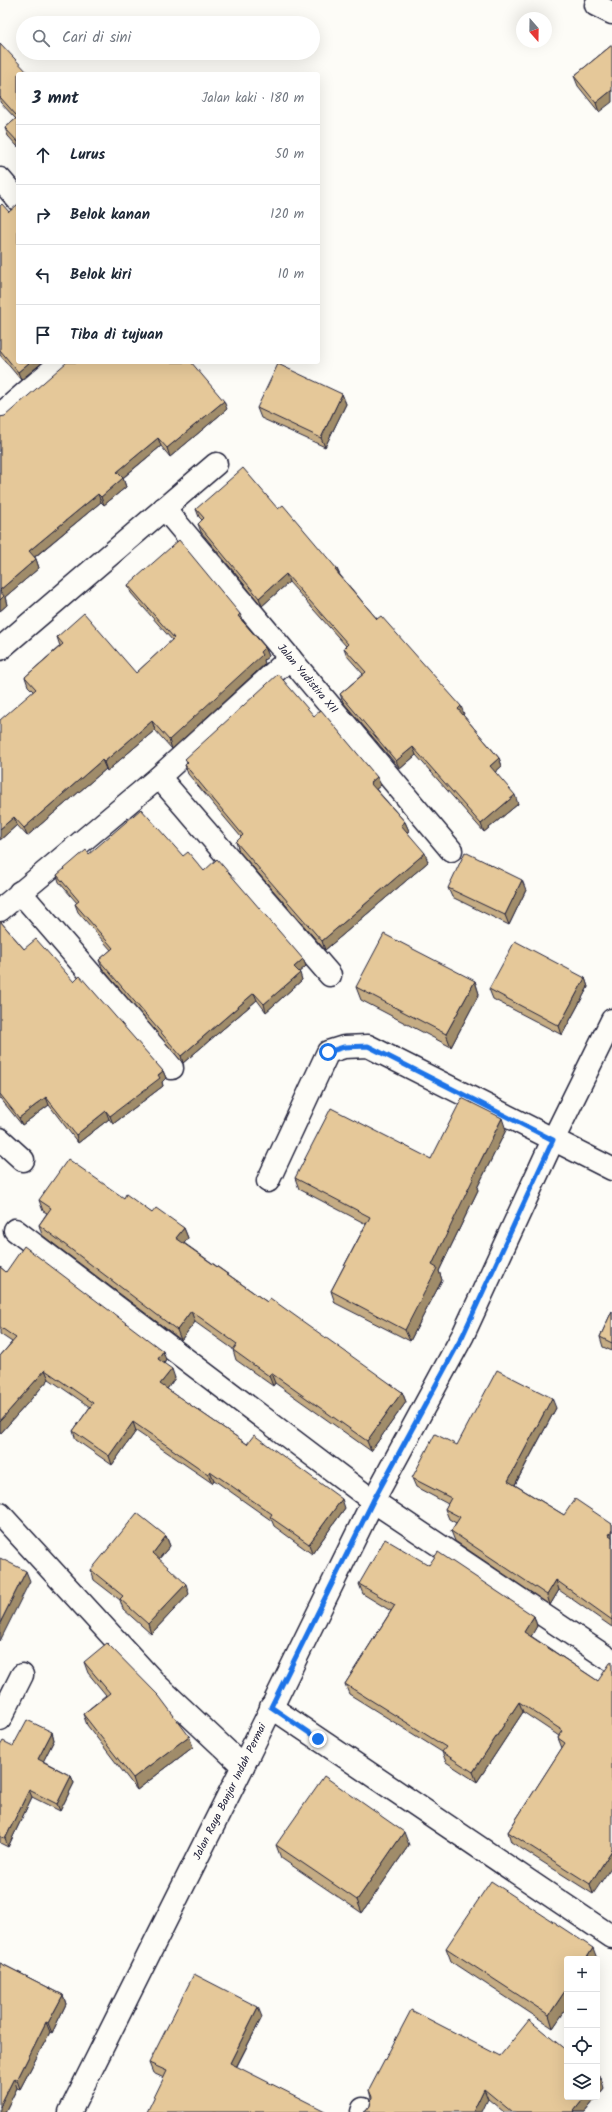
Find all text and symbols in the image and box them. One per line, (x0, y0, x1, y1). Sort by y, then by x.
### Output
north arrow (516, 12, 552, 48)
search box (16, 16, 320, 60)
text: Cari di sini (62, 26, 131, 50)
icon: search (30, 27, 52, 49)
text: 3 mnt (32, 85, 79, 112)
text: Jalan kaki · 180 m (202, 88, 304, 109)
text: Lurus (70, 143, 105, 167)
icon: ahead (32, 144, 54, 166)
text: 50 m (275, 144, 304, 165)
text: Belok kanan (70, 203, 150, 227)
icon: right (32, 204, 54, 226)
text: 120 m (270, 204, 304, 225)
text: Belok kiri (70, 263, 131, 287)
icon: left (32, 264, 54, 286)
text: 10 m (278, 264, 304, 285)
text: Tiba di tujuan (70, 323, 163, 347)
icon: arrive (32, 324, 54, 346)
street label: Jalan Yudistira XII (273, 640, 342, 718)
route start (319, 1043, 337, 1061)
street label: Jalan Raya Banjar Indah Permai (188, 1720, 272, 1863)
route end (309, 1730, 327, 1748)
map controls (564, 1956, 600, 2100)
button: + (564, 1956, 600, 1992)
button: − (564, 1992, 600, 2028)
button: locate (564, 2028, 600, 2064)
button: layers (564, 2064, 600, 2100)

